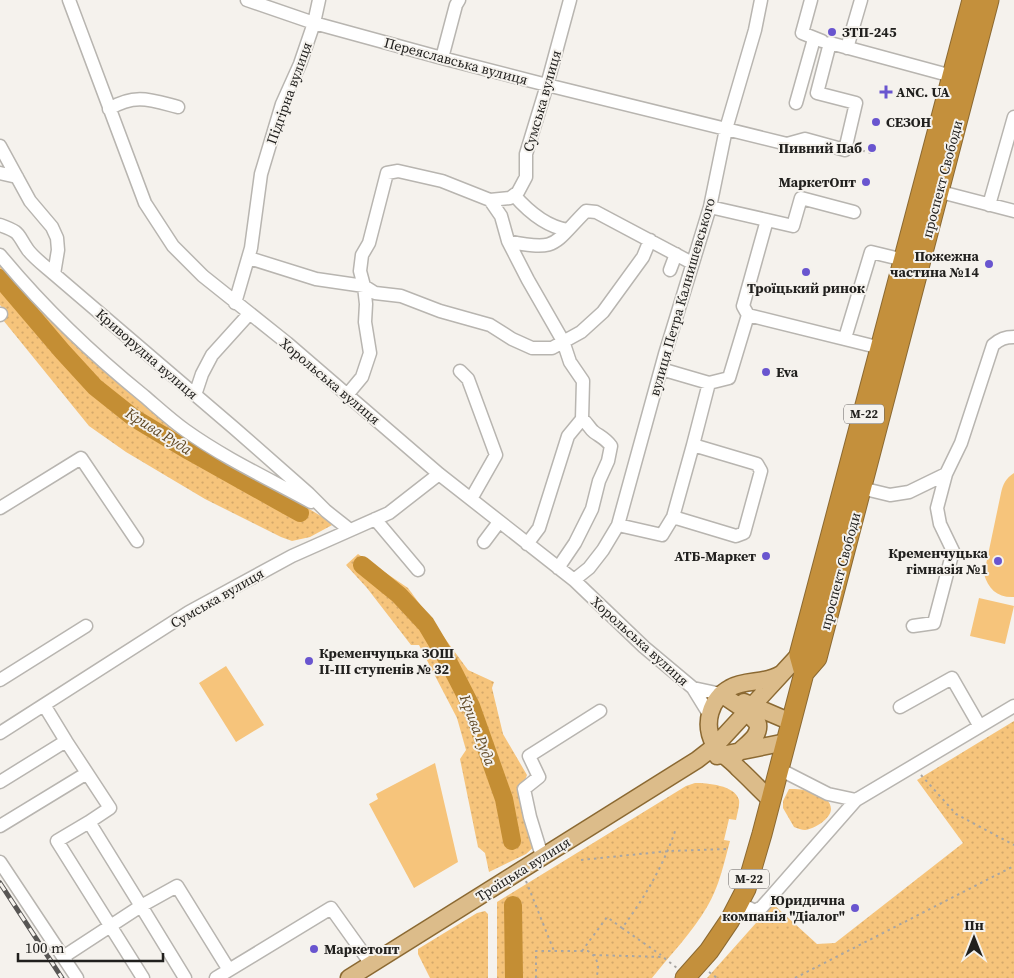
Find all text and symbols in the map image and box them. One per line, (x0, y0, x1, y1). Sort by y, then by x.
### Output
place label: ЗТП-245 (842, 22, 897, 42)
marker: ЗТП-245 (826, 26, 838, 38)
street label: Переяславська вулиця (382, 32, 530, 90)
street label: Підгірна вулиця (261, 39, 317, 147)
street label: Сумська вулиця (518, 48, 566, 154)
place label: ANC. UA (896, 82, 950, 102)
marker: ANC. UA (880, 86, 892, 98)
place label: СЕЗОН (886, 112, 931, 132)
marker: СЕЗОН (870, 116, 882, 128)
street label: проспект Свободи (917, 118, 967, 240)
place label: Пивний Паб (779, 138, 862, 158)
marker: Пивний Паб (866, 142, 878, 154)
place label: МаркетОпт (779, 172, 856, 192)
marker: МаркетОпт (860, 176, 872, 188)
street label: вулиця Петра Калнишевського (644, 195, 720, 398)
place label: Пожежна частина №14 (890, 246, 980, 282)
marker: Пожежна частина №14 (983, 258, 995, 270)
marker: Троїцький ринок (800, 266, 812, 278)
place label: Троїцький ринок (747, 278, 866, 298)
street label: Криворудна вулиця (92, 304, 202, 404)
street label: Хорольська вулиця (275, 333, 385, 429)
place label: Eva (776, 362, 799, 382)
marker: Eva (760, 366, 772, 378)
water label: Крива Руда (121, 402, 196, 460)
road number: М-22 (844, 404, 884, 424)
street label: проспект Свободи (815, 510, 865, 632)
place label: Кременчуцька гімназія №1 (888, 543, 989, 579)
place label: АТБ-Маркет (674, 546, 756, 566)
marker: АТБ-Маркет (760, 550, 772, 562)
marker: Кременчуцька гімназія №1 (992, 555, 1004, 567)
street label: Сумська вулиця (167, 563, 267, 633)
street label: Хорольська вулиця (587, 592, 693, 690)
place label: Кременчуцька ЗОШ ІІ-ІІІ ступенів № 32 (319, 643, 454, 679)
marker: Кременчуцька ЗОШ ІІ-ІІІ ступенів № 32 (303, 655, 315, 667)
water label: Крива Руда (454, 690, 501, 769)
street label: Троїцька вулиця (472, 832, 574, 906)
road number: М-22 (729, 870, 769, 889)
place label: Юридична компанія "Діалог" (722, 890, 846, 926)
marker: Юридична компанія "Діалог" (849, 902, 861, 914)
north arrow (949, 913, 999, 963)
text: Пн (964, 915, 984, 935)
scale bar (18, 930, 162, 962)
text: 100 m (25, 937, 65, 958)
place label: Маркетопт (324, 939, 400, 959)
marker: Маркетопт (308, 943, 320, 955)

